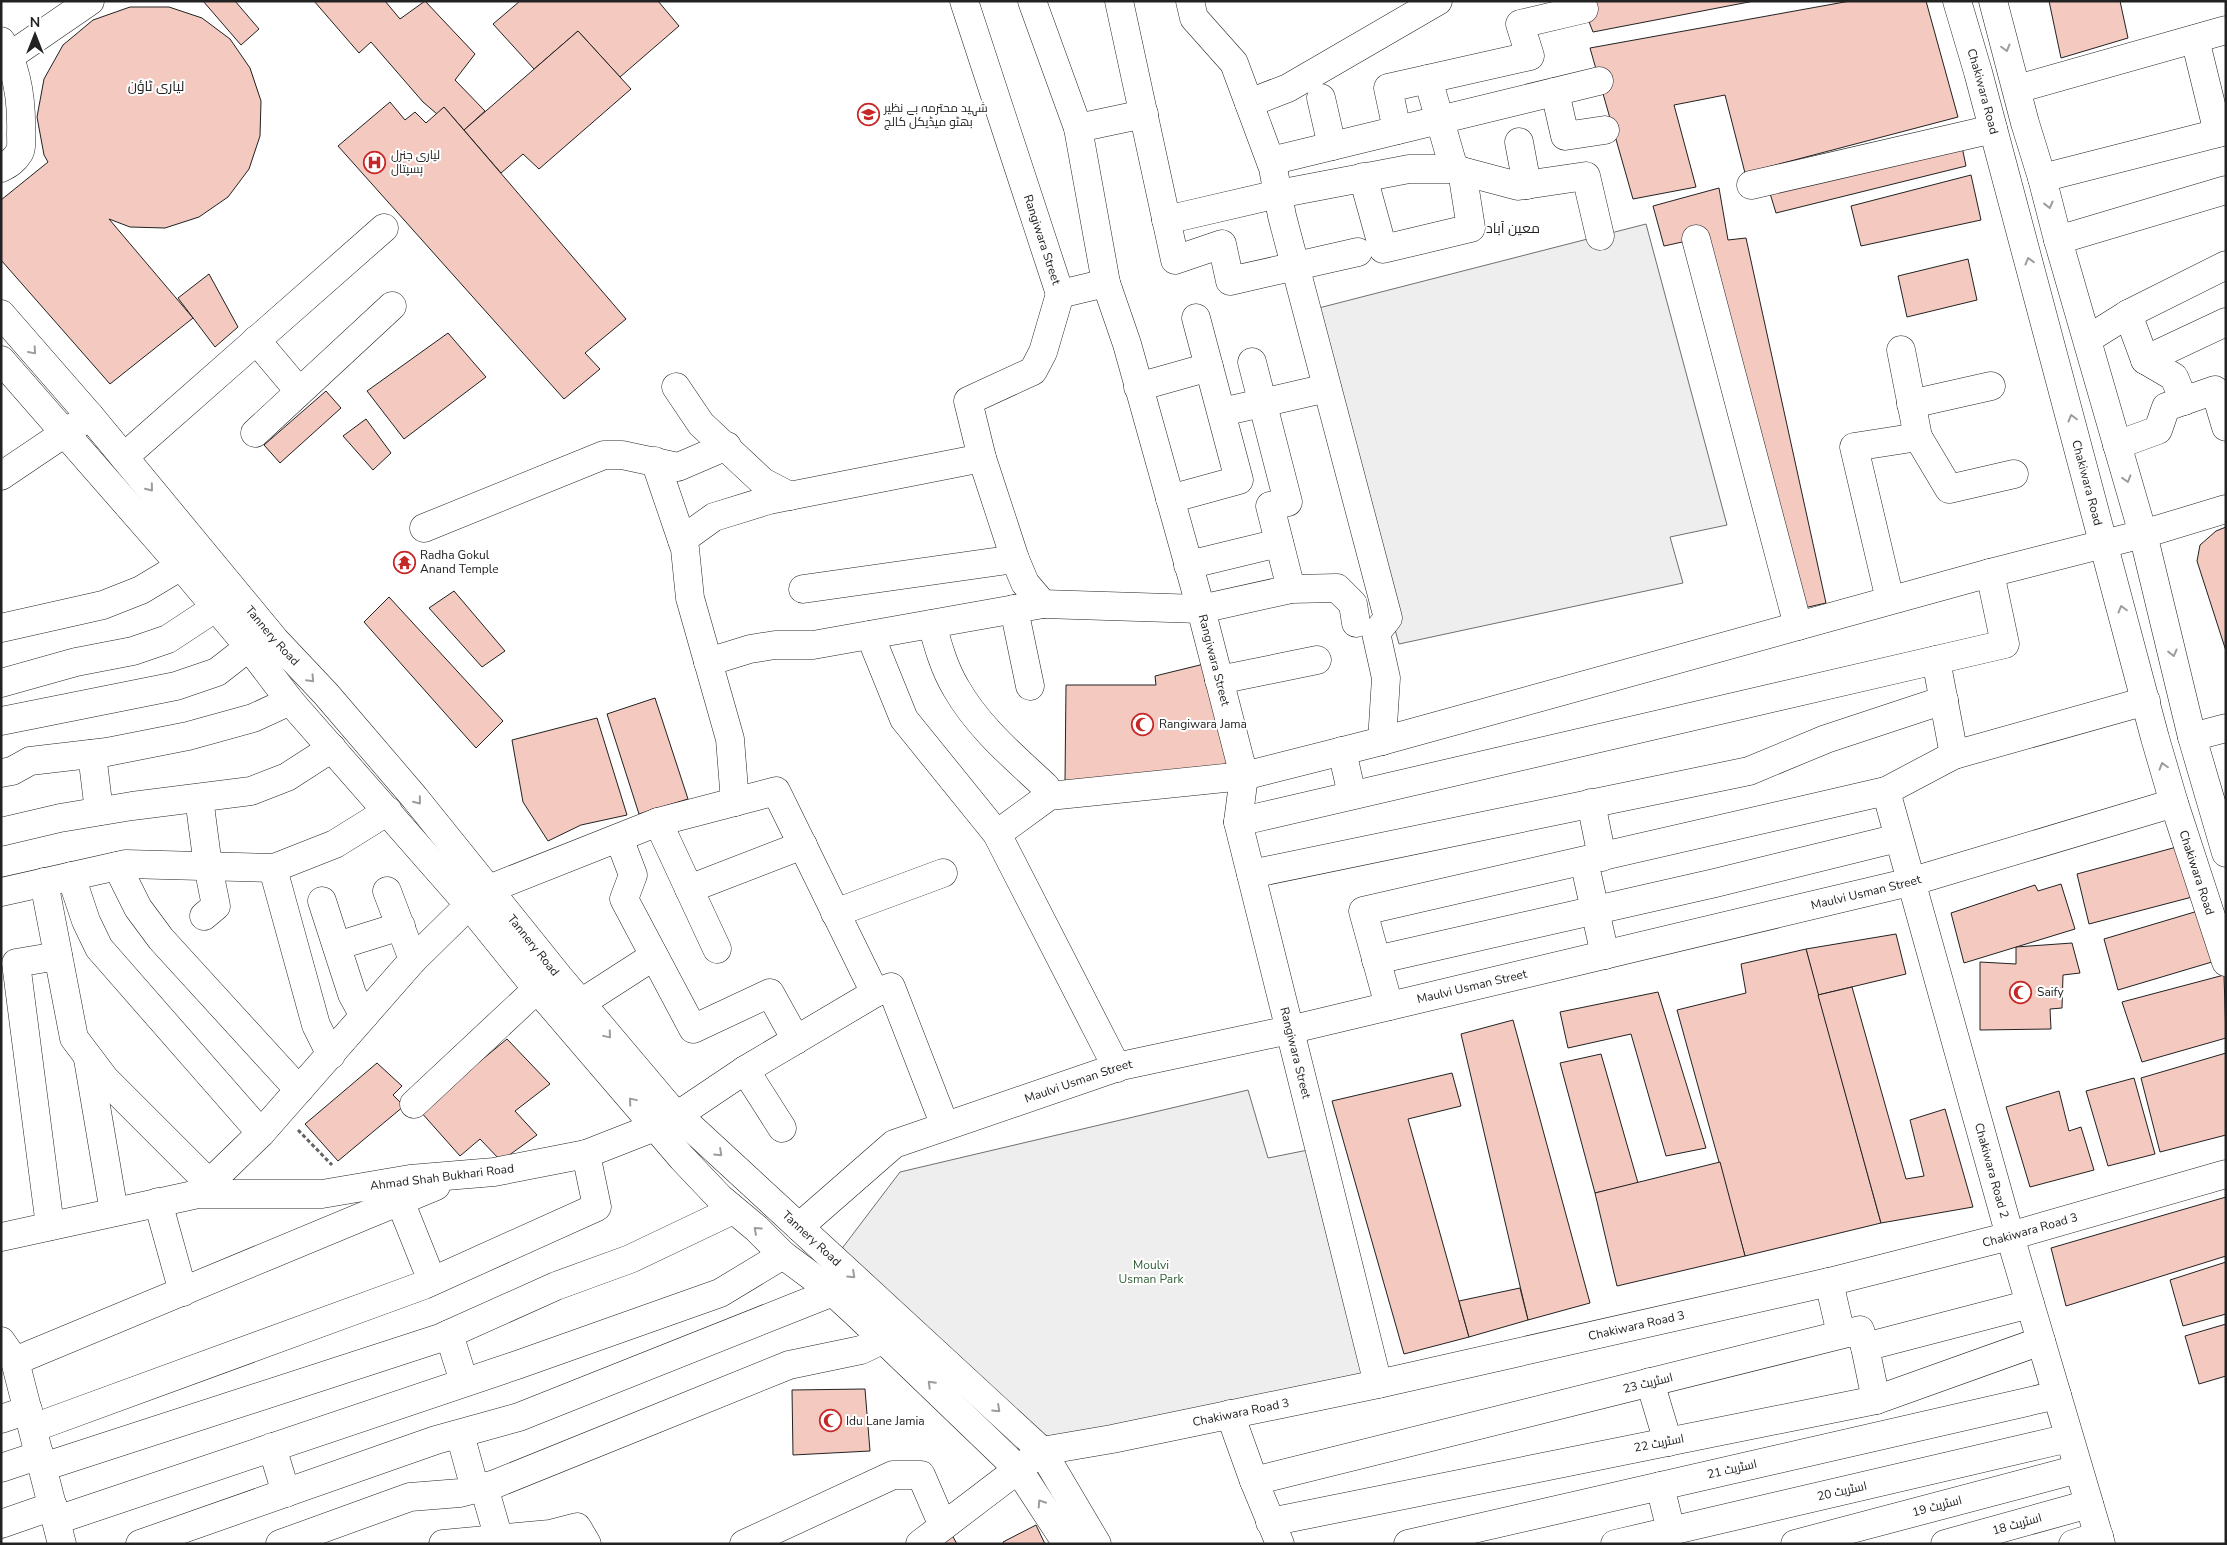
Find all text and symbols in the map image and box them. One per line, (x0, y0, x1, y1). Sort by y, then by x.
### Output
north arrow (10, 10, 60, 60)
text: N (30, 13, 40, 32)
one-way arrow (2000, 44, 2010, 52)
street label: Chakiwara Road (1963, 47, 2002, 136)
district label: لیاری ٹاؤن (128, 77, 184, 96)
place label: شہید محترمہ بے نظیر بھٹو میڈیکل کالج (883, 100, 988, 130)
school or university icon: شہید محترمہ بے نظیر بھٹو میڈیکل کالج (856, 103, 880, 127)
place label: لیاری جنرل ہسپتال (391, 147, 440, 177)
hospital icon: لیاری جنرل ہسپتال (363, 150, 387, 174)
street label: Rangiwara Street (1020, 192, 1065, 287)
one-way arrow (2043, 200, 2054, 209)
district label: معین آباد (1486, 219, 1540, 238)
one-way arrow (2025, 257, 2035, 265)
one-way arrow (28, 345, 36, 354)
one-way arrow (2067, 414, 2077, 422)
street label: Chakiwara Road (2068, 438, 2106, 527)
one-way arrow (2121, 474, 2131, 483)
one-way arrow (144, 482, 152, 491)
place label: Radha Gokul Anand Temple (420, 547, 499, 577)
temple icon: Radha Gokul Anand Temple (392, 550, 416, 574)
street label: Tannery Road (242, 602, 303, 669)
one-way arrow (2117, 605, 2127, 613)
street label: Rangiwara Street (1195, 613, 1234, 708)
one-way arrow (2167, 648, 2178, 657)
one-way arrow (305, 673, 314, 682)
mosque icon: Rangiwara Jama (1131, 712, 1155, 736)
place label: Rangiwara Jama (1159, 716, 1247, 732)
one-way arrow (2159, 762, 2169, 770)
one-way arrow (412, 796, 421, 805)
street label: Chakiwara Road (2175, 828, 2218, 917)
street label: Maulvi Usman Street (1809, 871, 1924, 913)
street label: Tannery Road (504, 911, 563, 979)
street label: Maulvi Usman Street (1415, 965, 1529, 1007)
mosque icon: Saify (2009, 980, 2033, 1004)
place label: Saify (2037, 984, 2064, 1000)
street label: Rangiwara Street (1276, 1005, 1315, 1101)
one-way arrow (603, 1029, 611, 1038)
street label: Maulvi Usman Street (1022, 1056, 1134, 1107)
one-way arrow (630, 1098, 638, 1107)
street label: Chakiwara Road 2 (1971, 1121, 2013, 1220)
one-way arrow (714, 1147, 723, 1156)
street label: Ahmad Shah Bukhari Road (369, 1160, 515, 1194)
street label: Tannery Road (779, 1207, 844, 1270)
street label: Chakiwara Road 3 (1980, 1209, 2080, 1251)
one-way arrow (754, 1227, 763, 1236)
park label: Moulvi Usman Park (1118, 1257, 1184, 1287)
one-way arrow (846, 1269, 855, 1278)
street label: Chakiwara Road 3 (1587, 1307, 1686, 1344)
street label: اسٹریٹ 23 (1621, 1369, 1675, 1397)
one-way arrow (927, 1381, 936, 1390)
street label: Chakiwara Road 3 (1191, 1395, 1291, 1430)
one-way arrow (991, 1403, 1000, 1412)
mosque icon: Idu Lane Jamia (818, 1409, 842, 1433)
place label: Idu Lane Jamia (846, 1413, 925, 1429)
street label: اسٹریٹ 22 (1633, 1430, 1685, 1456)
street label: اسٹریٹ 21 (1705, 1455, 1759, 1483)
street label: اسٹریٹ 20 (1815, 1477, 1869, 1505)
street label: اسٹریٹ 19 (1910, 1492, 1964, 1520)
one-way arrow (1037, 1499, 1047, 1508)
street label: اسٹریٹ 18 (1990, 1509, 2044, 1539)

